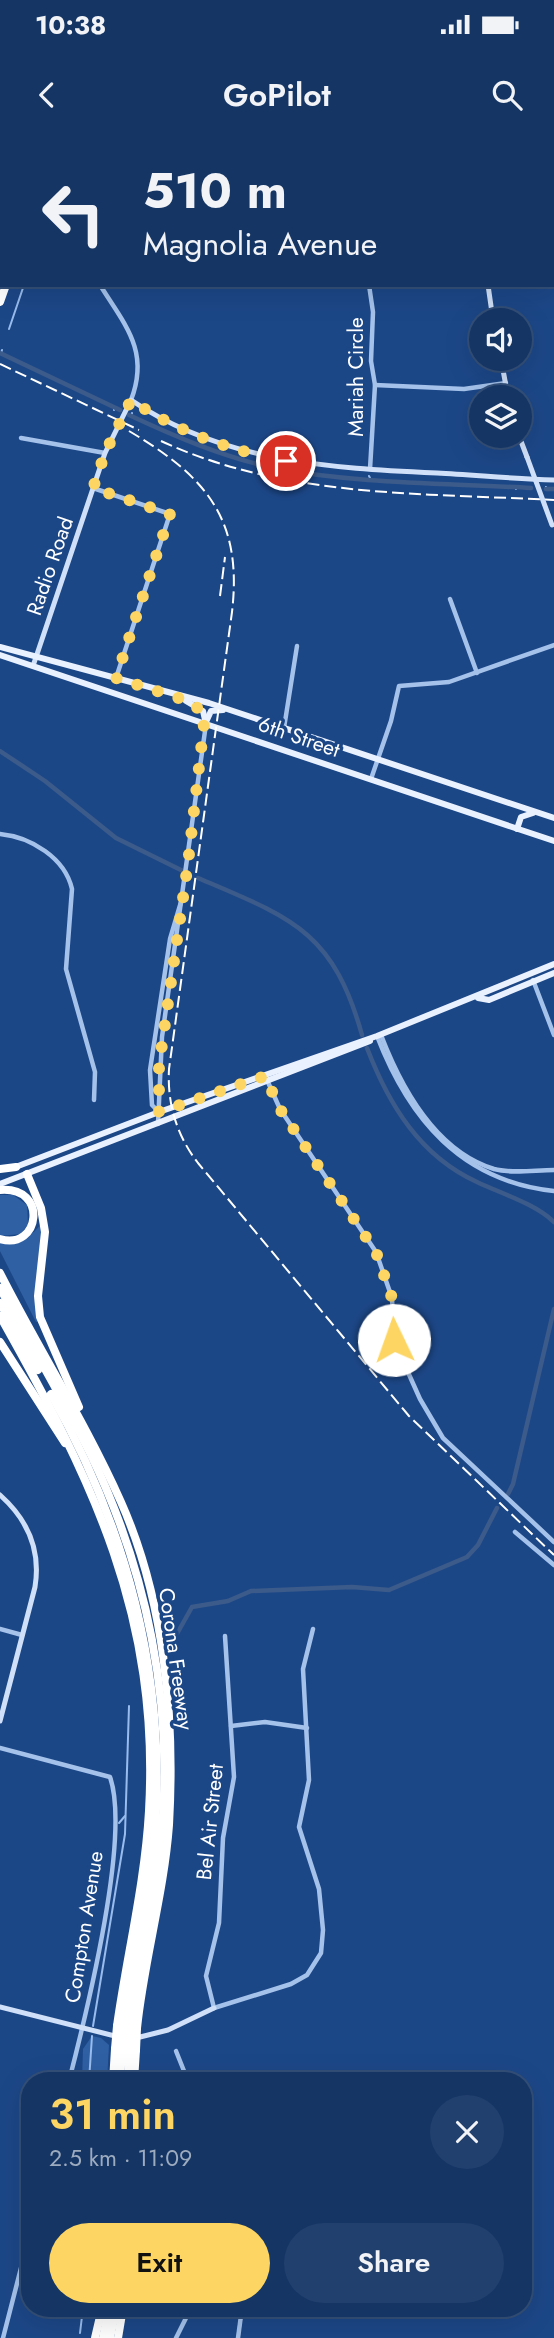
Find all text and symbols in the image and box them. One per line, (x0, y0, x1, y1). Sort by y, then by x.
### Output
text: 10:38 (35, 6, 106, 44)
text: GoPilot (223, 72, 331, 118)
icon: back (28, 76, 66, 114)
icon: search (488, 76, 526, 114)
text: 510 m (143, 156, 287, 226)
icon: left (28, 168, 119, 259)
text: Magnolia Avenue (143, 221, 377, 267)
map controls (469, 308, 532, 448)
button: sound (469, 308, 532, 371)
street label: Mariah Circle (341, 317, 371, 437)
button: layers (469, 385, 532, 448)
pin (256, 431, 316, 491)
icon: arrive (267, 442, 305, 480)
street label: Radio Road (19, 513, 81, 619)
street label: 6th Street (254, 709, 344, 765)
position arrow (357, 1303, 431, 1377)
street label: Corona Freeway (151, 1586, 201, 1733)
street label: Bel Air Street (189, 1762, 231, 1882)
street label: Compton Avenue (57, 1849, 111, 2005)
text: 31 min (49, 2084, 176, 2145)
button: close (430, 2095, 504, 2169)
text: 2.5 km · 11:09 (49, 2141, 192, 2175)
button: Exit (49, 2223, 270, 2303)
button: Share (284, 2223, 504, 2303)

